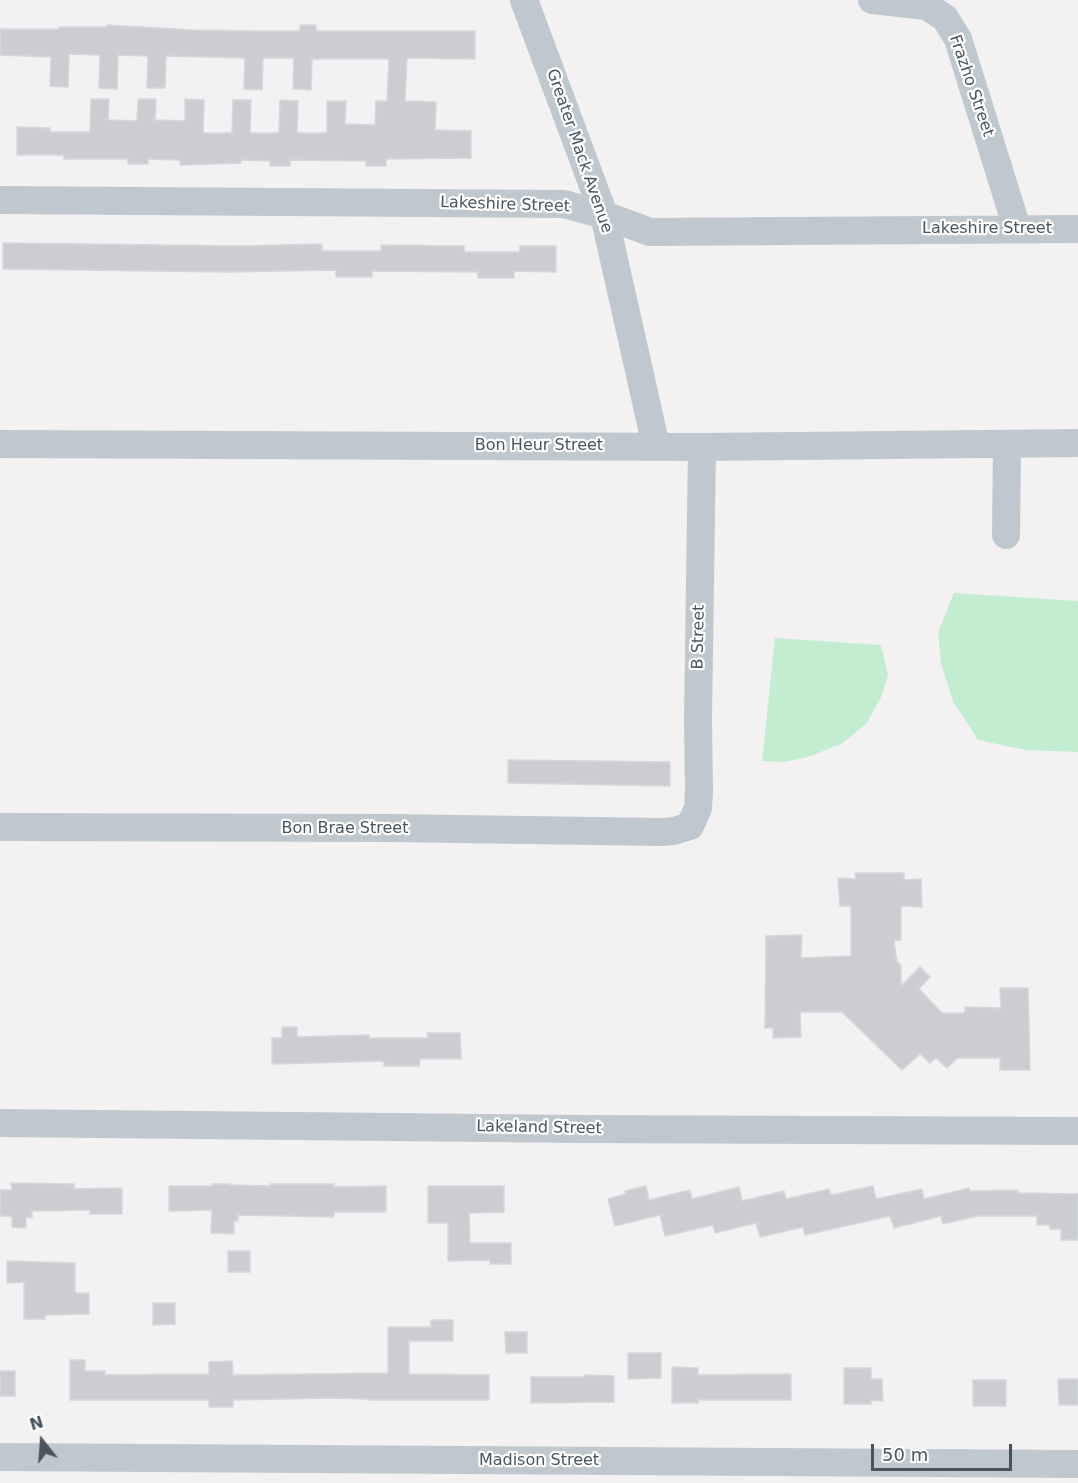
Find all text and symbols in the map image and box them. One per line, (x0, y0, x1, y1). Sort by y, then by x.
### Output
street label: Frazho Street (945, 33, 997, 139)
street label: Greater Mack Avenue (542, 66, 616, 236)
street label: Lakeshire Street (440, 193, 570, 217)
street label: Lakeshire Street (922, 219, 1052, 239)
street label: Bon Heur Street (475, 436, 603, 456)
street label: B Street (689, 604, 709, 670)
street label: Bon Brae Street (282, 819, 408, 839)
street label: Lakeland Street (476, 1117, 602, 1139)
north arrow (12, 1411, 72, 1471)
text: N (27, 1412, 46, 1434)
scale bar (874, 1432, 1015, 1470)
text: 50 m (882, 1444, 928, 1465)
street label: Madison Street (479, 1451, 599, 1471)

